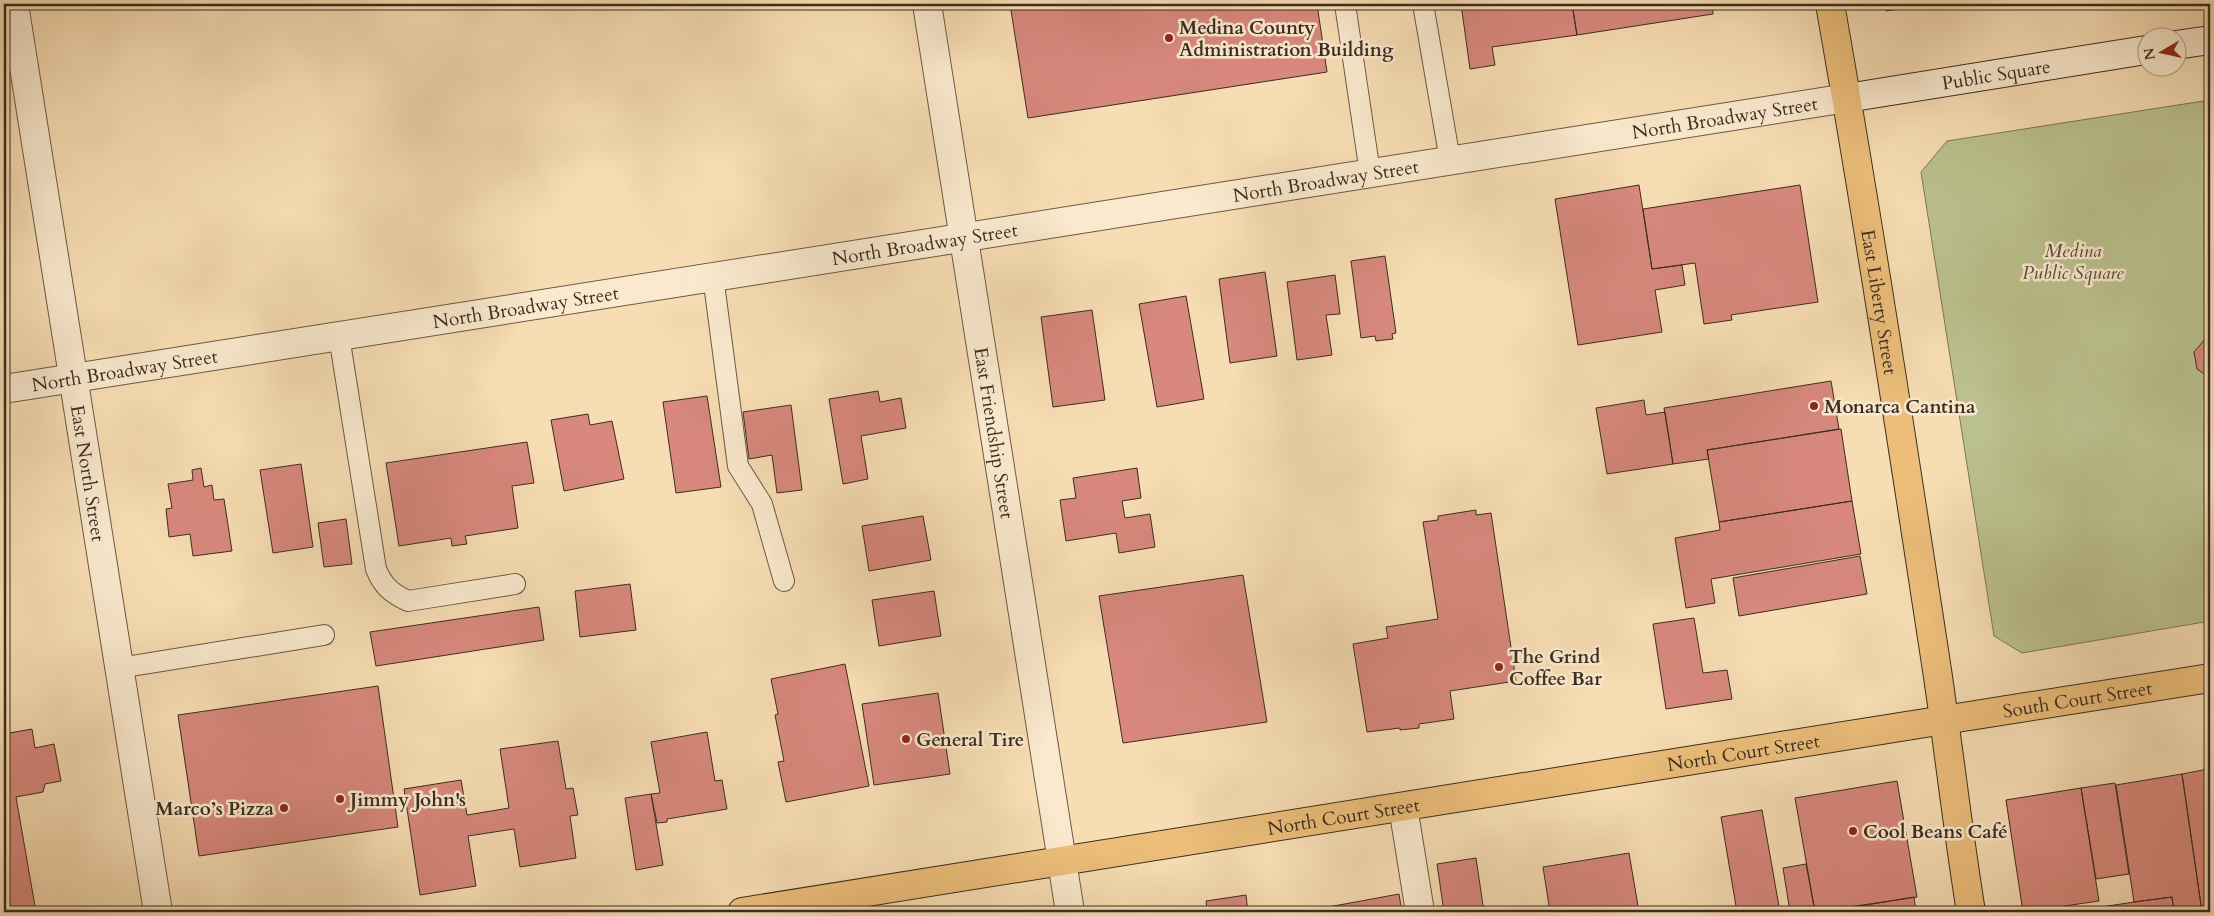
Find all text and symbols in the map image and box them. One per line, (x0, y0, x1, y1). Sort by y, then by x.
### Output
place label: Medina County Administration Building (1179, 15, 1394, 63)
north arrow (2136, 28, 2186, 78)
marker: Medina County Administration Building (1163, 32, 1175, 44)
text: N (2139, 46, 2160, 61)
street label: Public Square (1940, 54, 2053, 97)
street label: North Broadway Street (1630, 91, 1820, 146)
street label: North Broadway Street (1231, 154, 1421, 209)
street label: North Broadway Street (830, 217, 1020, 272)
street label: East Liberty Street (1854, 227, 1903, 377)
park label: Medina Public Square (2022, 238, 2124, 286)
street label: North Broadway Street (431, 280, 621, 335)
street label: North Broadway Street (30, 343, 219, 398)
street label: East Friendship Street (967, 345, 1020, 520)
place label: Monarca Cantina (1824, 394, 1976, 420)
marker: Monarca Cantina (1808, 400, 1820, 412)
street label: East North Street (64, 403, 111, 544)
place label: The Grind Coffee Bar (1509, 644, 1602, 692)
marker: The Grind Coffee Bar (1493, 661, 1505, 673)
street label: South Court Street (2001, 675, 2154, 725)
place label: General Tire (916, 727, 1024, 753)
street label: North Court Street (1665, 728, 1822, 778)
marker: General Tire (900, 733, 912, 745)
place label: Jimmy John's (347, 787, 466, 813)
street label: North Court Street (1265, 792, 1422, 842)
marker: Jimmy John's (334, 793, 346, 805)
place label: Marco’s Pizza (155, 796, 275, 822)
marker: Marco’s Pizza (278, 802, 290, 814)
place label: Cool Beans Café (1863, 819, 2008, 845)
marker: Cool Beans Café (1847, 825, 1859, 837)

